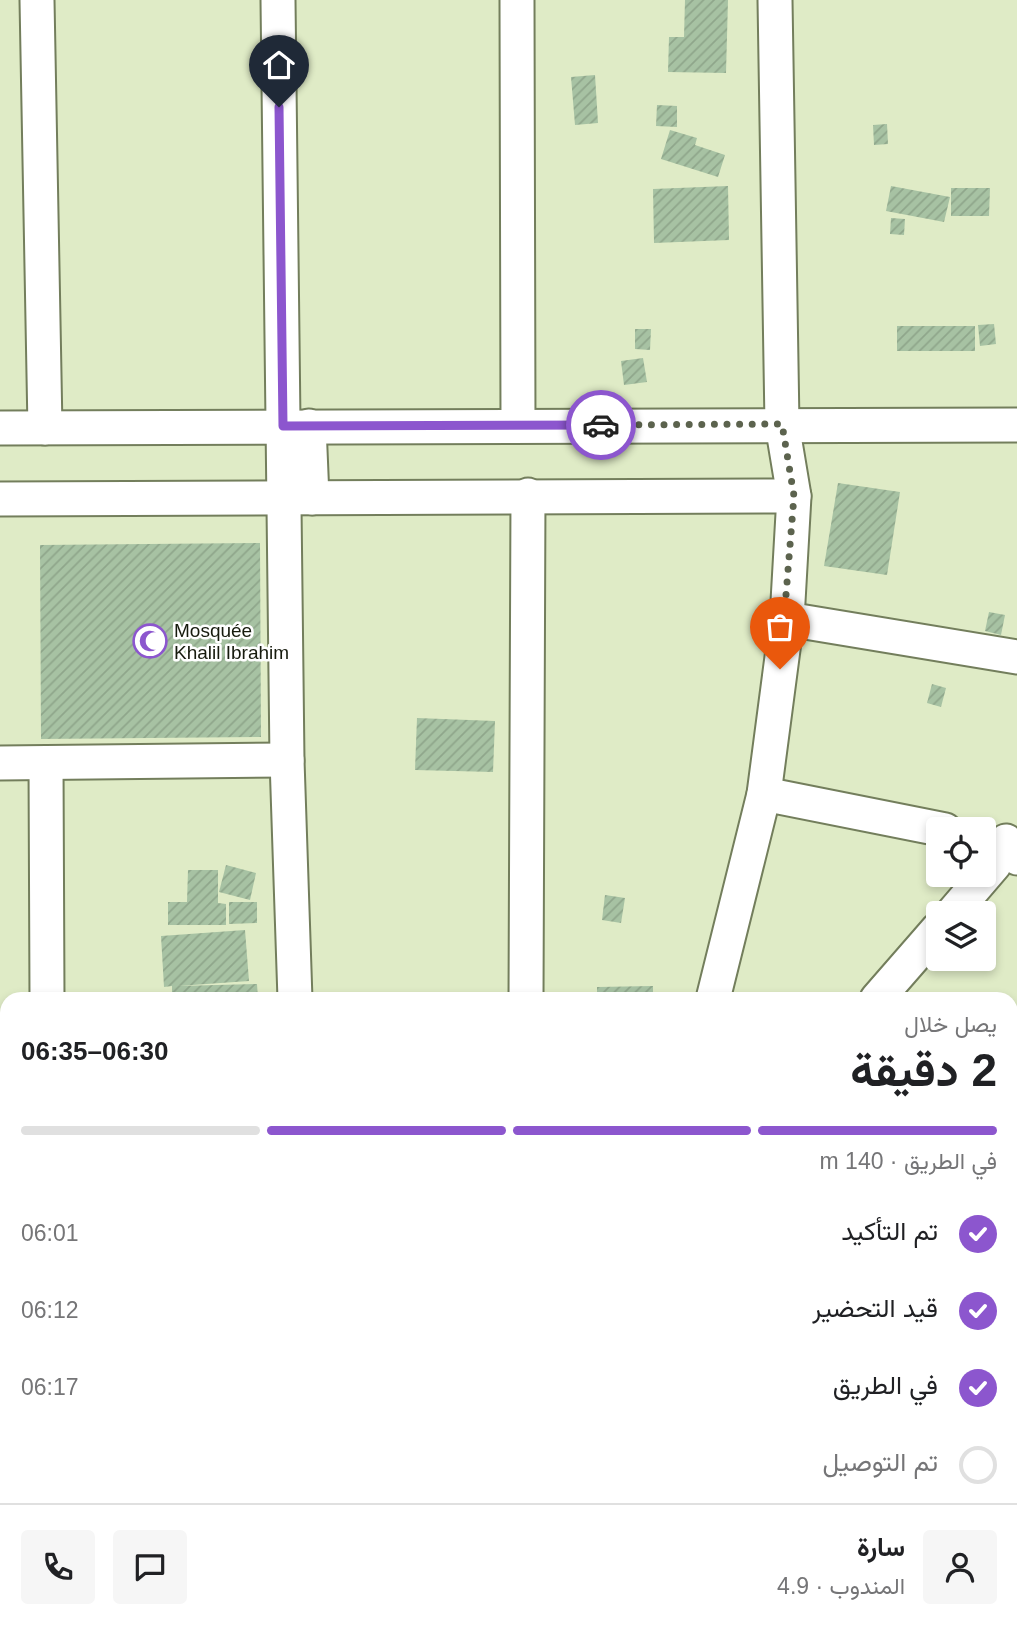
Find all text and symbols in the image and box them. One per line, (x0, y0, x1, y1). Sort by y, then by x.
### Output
pin (249, 35, 309, 107)
icon: home (260, 46, 298, 84)
courier (566, 390, 636, 460)
icon: car (582, 406, 620, 444)
pin (750, 597, 810, 669)
icon: bag (761, 608, 799, 646)
place label: Mosquée Khalil Ibrahim (174, 620, 289, 663)
mosque icon: Mosquée Khalil Ibrahim (131, 622, 169, 660)
map controls (926, 817, 996, 971)
button: locate (926, 817, 996, 887)
button: layers (926, 901, 996, 971)
text: يصل خلال (904, 1011, 997, 1037)
text: 06:30–06:35 (21, 1036, 168, 1066)
text: 2 دقيقة (850, 1044, 997, 1096)
text: في الطريق · 140 m (820, 1148, 997, 1174)
icon: check (959, 1215, 997, 1253)
text: تم التأكيد (841, 1216, 938, 1246)
text: 06:01 (21, 1220, 79, 1246)
icon: check (959, 1292, 997, 1330)
text: قيد التحضير (812, 1293, 938, 1323)
text: 06:12 (21, 1297, 79, 1323)
icon: check (959, 1369, 997, 1407)
text: في الطريق (833, 1370, 938, 1400)
text: 06:17 (21, 1374, 79, 1400)
text: تم التوصيل (822, 1447, 938, 1477)
button: phone (21, 1530, 95, 1604)
button: chat (113, 1530, 187, 1604)
button: person (923, 1530, 997, 1604)
text: سارة (857, 1532, 905, 1562)
text: المندوب · 4.9 (777, 1573, 905, 1599)

